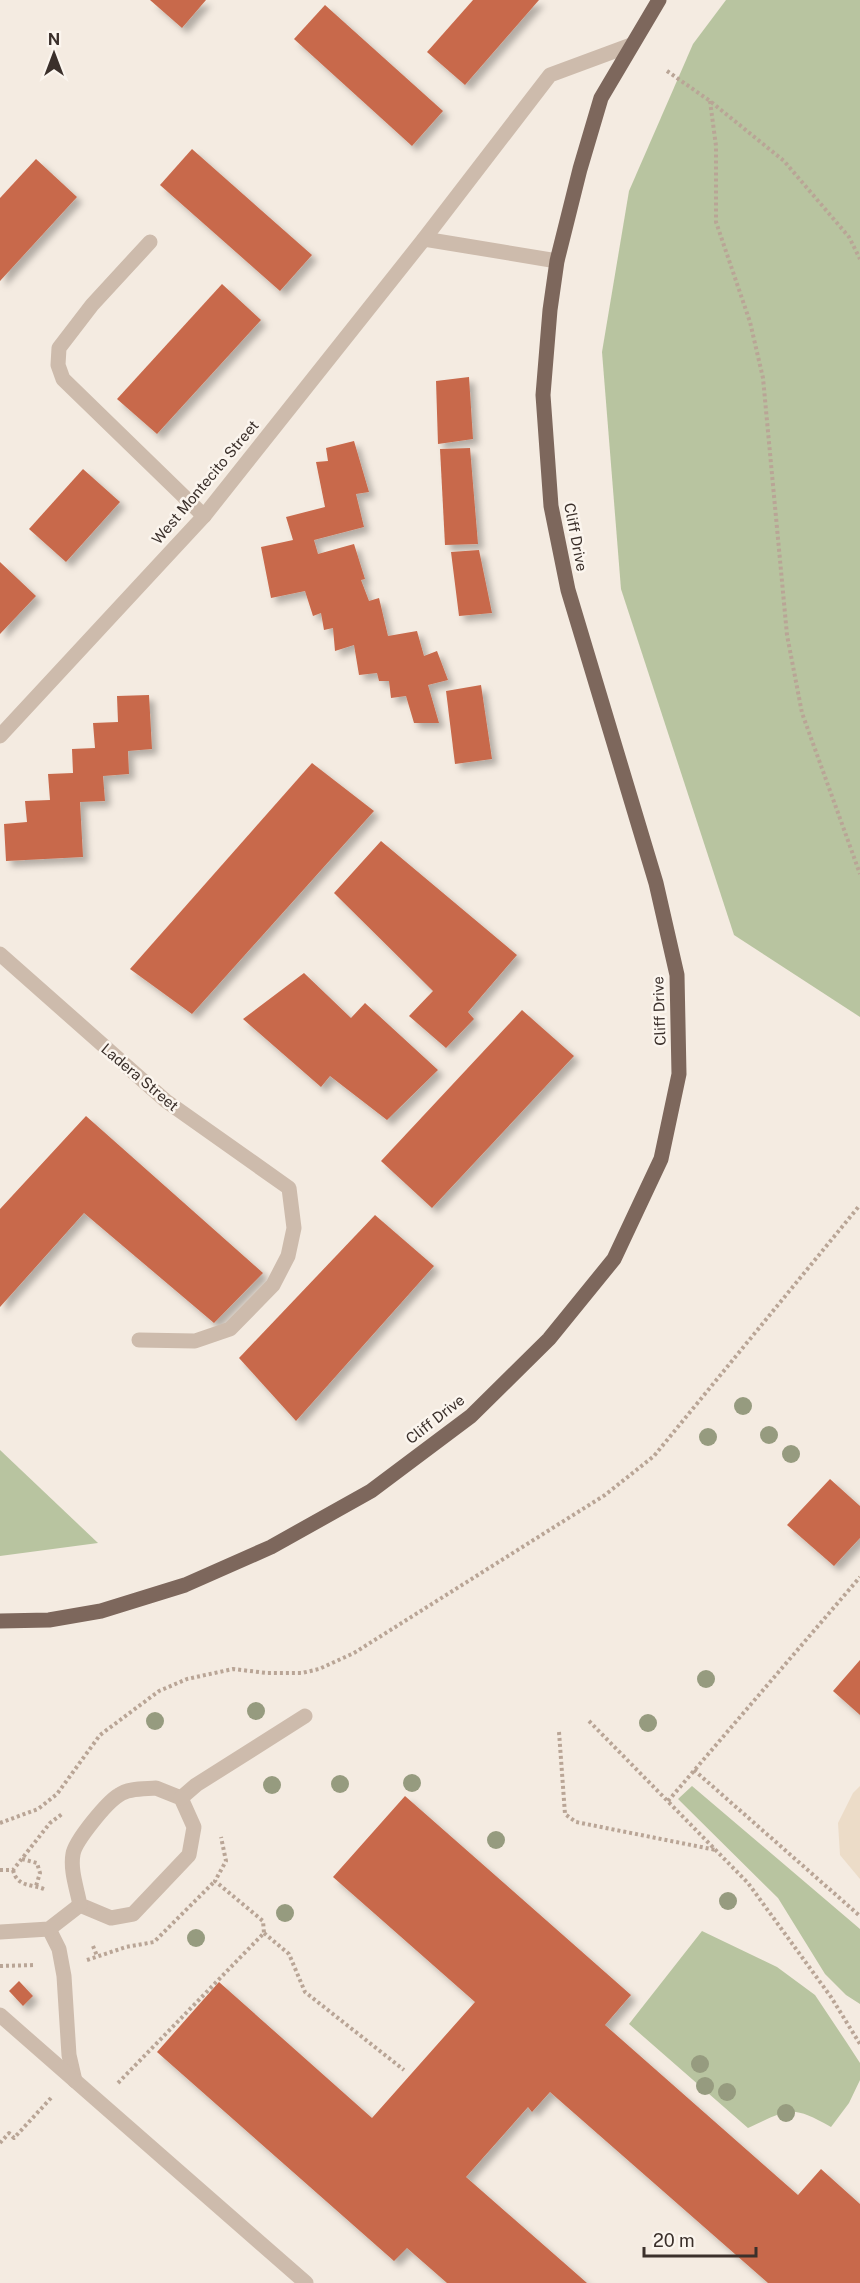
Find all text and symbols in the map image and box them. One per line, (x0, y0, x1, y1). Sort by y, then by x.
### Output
north arrow (24, 24, 84, 84)
text: N (48, 30, 60, 49)
street label: West Montecito Street (148, 417, 262, 547)
street label: Cliff Drive (561, 501, 591, 573)
street label: Cliff Drive (649, 976, 669, 1046)
street label: Ladera Street (98, 1040, 182, 1114)
street label: Cliff Drive (402, 1391, 468, 1447)
scale bar (644, 2220, 756, 2258)
text: 20 m (653, 2230, 695, 2251)

